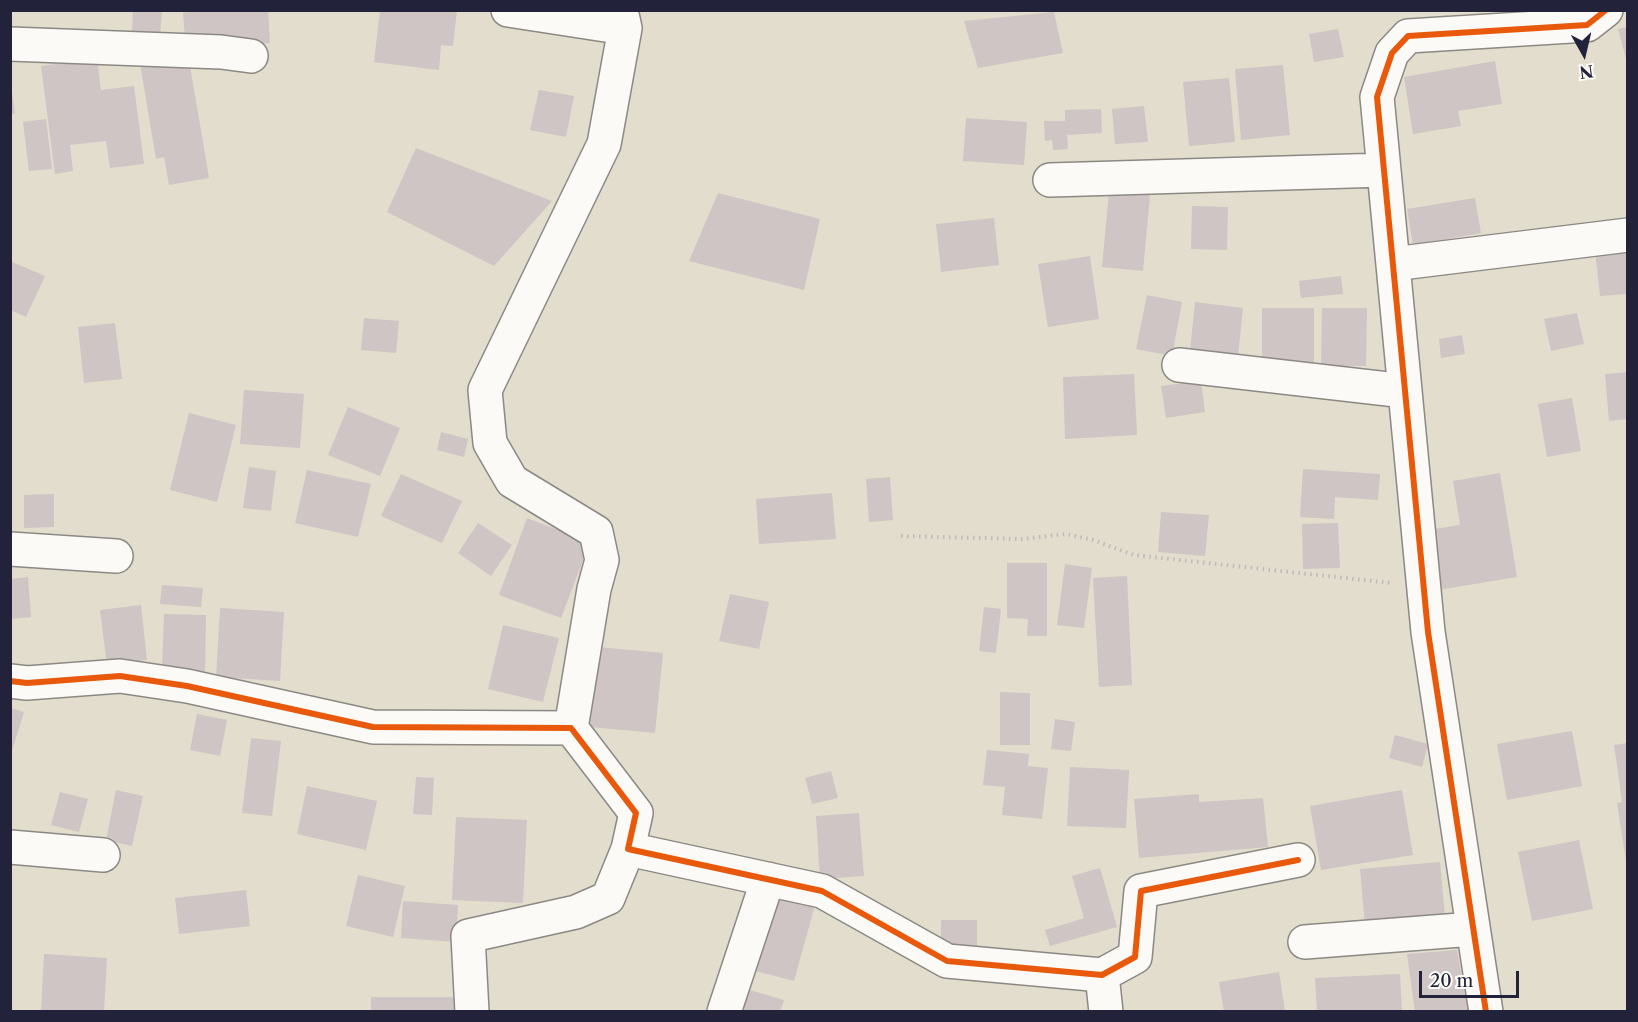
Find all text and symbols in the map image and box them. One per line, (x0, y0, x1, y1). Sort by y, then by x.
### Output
north arrow (1554, 24, 1614, 84)
text: N (1578, 61, 1595, 83)
scale bar (1422, 959, 1522, 997)
text: 20 m (1430, 970, 1473, 992)

